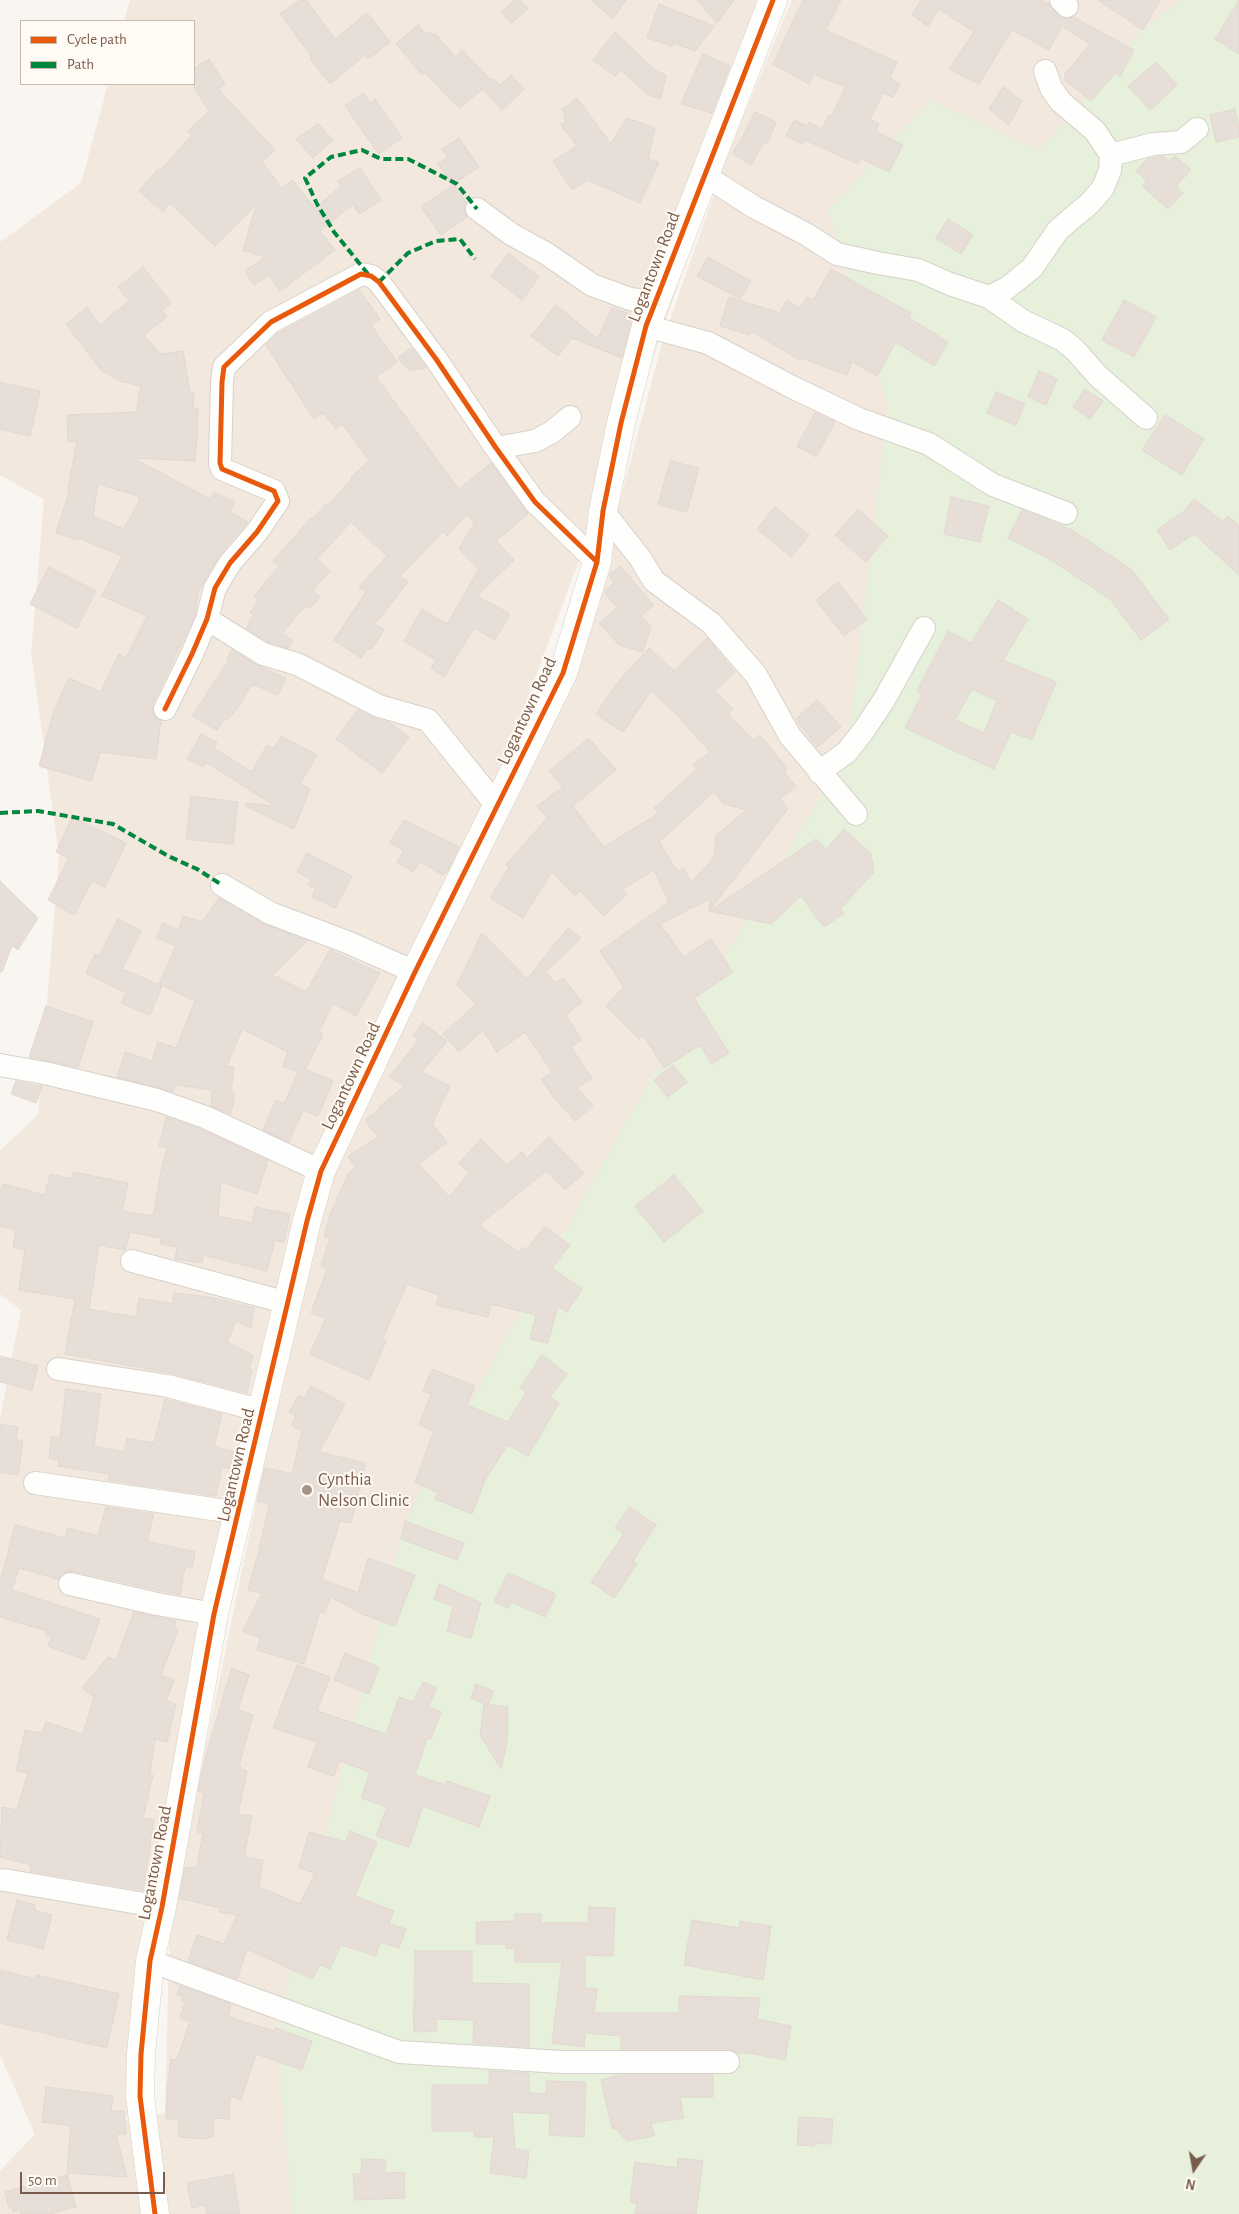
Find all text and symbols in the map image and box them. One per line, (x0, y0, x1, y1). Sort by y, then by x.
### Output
legend (20, 20, 195, 85)
text: Cycle path (67, 32, 127, 47)
text: Path (67, 57, 94, 72)
street label: Logantown Road (623, 209, 685, 325)
street label: Logantown Road (493, 654, 561, 768)
street label: Logantown Road (317, 1019, 385, 1133)
street label: Logantown Road (212, 1406, 260, 1524)
place label: Cynthia Nelson Clinic (318, 1469, 409, 1512)
marker: Cynthia Nelson Clinic (300, 1483, 314, 1497)
street label: Logantown Road (133, 1804, 177, 1922)
north arrow (1169, 2144, 1219, 2194)
scale bar (22, 2162, 168, 2194)
text: 50 m (28, 2173, 57, 2188)
text: N (1185, 2176, 1197, 2192)

